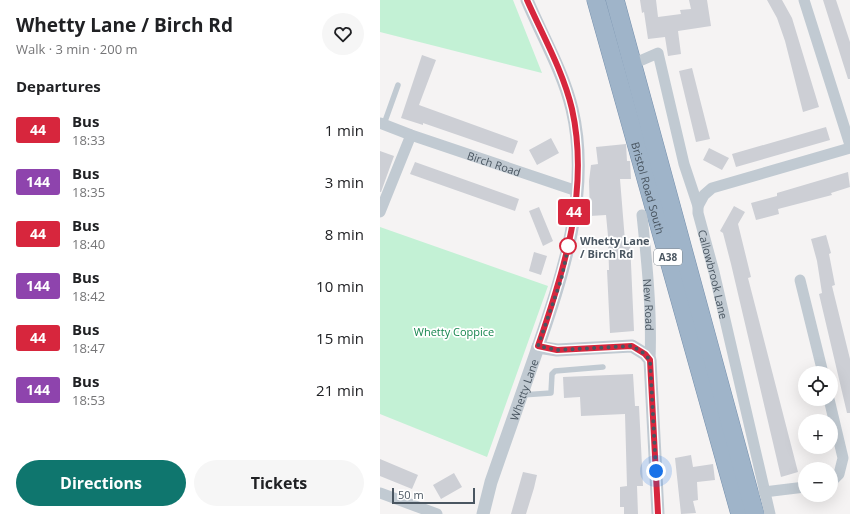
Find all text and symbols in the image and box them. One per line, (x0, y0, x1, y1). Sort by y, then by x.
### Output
text: Whetty Lane / Birch Rd (16, 12, 233, 38)
button: heart (322, 13, 364, 55)
text: Walk · 3 min · 200 m (16, 40, 138, 58)
text: Departures (16, 76, 101, 96)
text: Bus (72, 111, 99, 131)
text: 44 (30, 120, 46, 139)
text: 1 min (325, 120, 364, 140)
text: 18:33 (72, 131, 105, 149)
street label: Bristol Road South (629, 140, 669, 236)
street label: Birch Road (465, 147, 523, 179)
text: Bus (72, 163, 99, 183)
text: 144 (26, 172, 50, 191)
text: 3 min (325, 172, 364, 192)
text: 18:35 (72, 183, 105, 201)
line badge: 44 (556, 199, 592, 225)
text: 44 (566, 202, 582, 221)
text: Bus (72, 215, 99, 235)
text: 44 (30, 224, 46, 243)
text: 8 min (325, 224, 364, 244)
street label: Callowbrook Lane (695, 228, 732, 320)
place label: Whetty Lane / Birch Rd (580, 233, 650, 261)
text: 18:40 (72, 235, 105, 253)
marker: Whetty Lane / Birch Rd (559, 237, 577, 255)
road number: A38 (654, 249, 682, 265)
text: Bus (72, 267, 99, 287)
text: 144 (26, 276, 50, 295)
text: 10 min (316, 276, 364, 296)
street label: New Road (641, 278, 658, 331)
text: 18:42 (72, 287, 105, 305)
text: Bus (72, 319, 99, 339)
park label: Whetty Coppice (414, 324, 494, 339)
text: 44 (30, 328, 46, 347)
text: 15 min (316, 328, 364, 348)
text: 18:47 (72, 339, 105, 357)
street label: Whetty Lane (506, 357, 541, 422)
map controls (798, 366, 838, 502)
button: locate (798, 366, 838, 406)
text: Bus (72, 371, 99, 391)
text: 144 (26, 380, 50, 399)
text: 21 min (316, 380, 364, 400)
text: 18:53 (72, 391, 105, 409)
button: + (798, 414, 838, 454)
button: Directions (16, 460, 186, 506)
button: Tickets (194, 460, 364, 506)
your location (646, 461, 666, 481)
button: − (798, 462, 838, 502)
scale bar (392, 486, 475, 505)
text: 50 m (398, 487, 424, 502)

